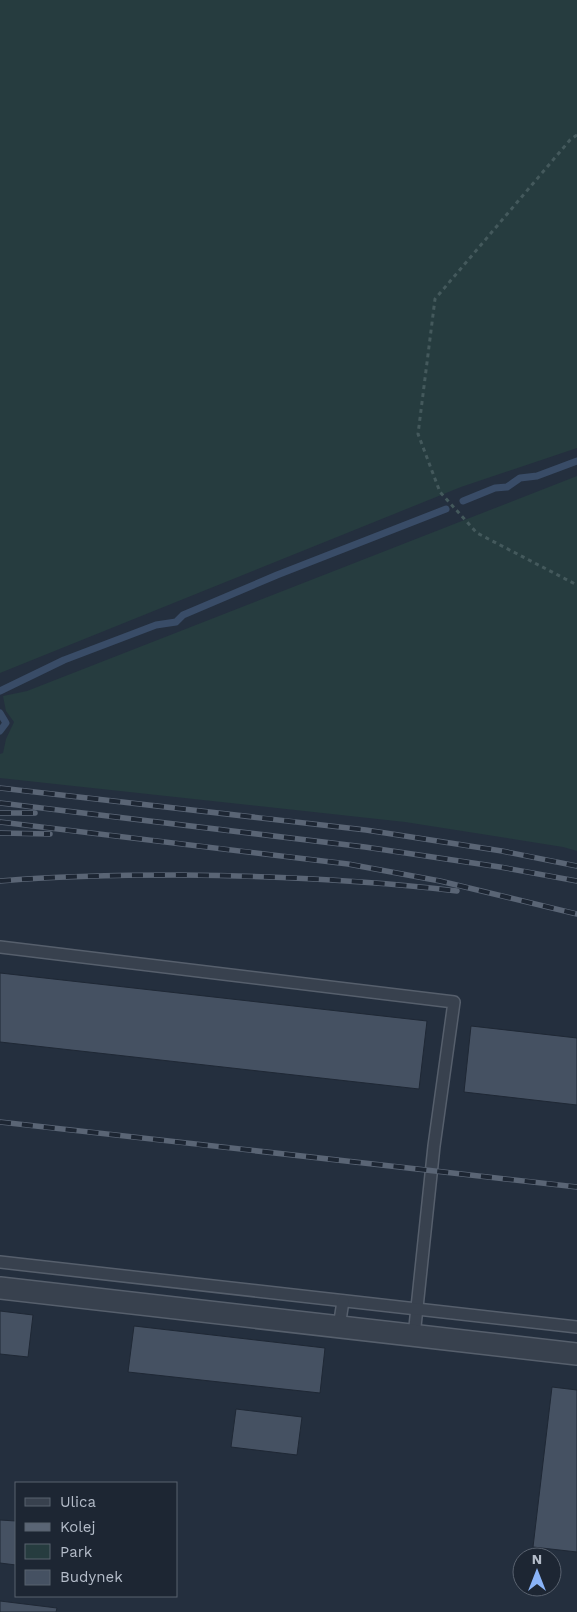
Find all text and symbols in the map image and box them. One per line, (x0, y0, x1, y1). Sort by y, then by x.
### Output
legend (15, 1482, 178, 1597)
text: Ulica (60, 1493, 97, 1511)
text: Kolej (60, 1518, 95, 1536)
text: Park (60, 1543, 93, 1561)
north arrow (512, 1547, 562, 1597)
text: N (532, 1551, 542, 1567)
text: Budynek (60, 1568, 123, 1586)

